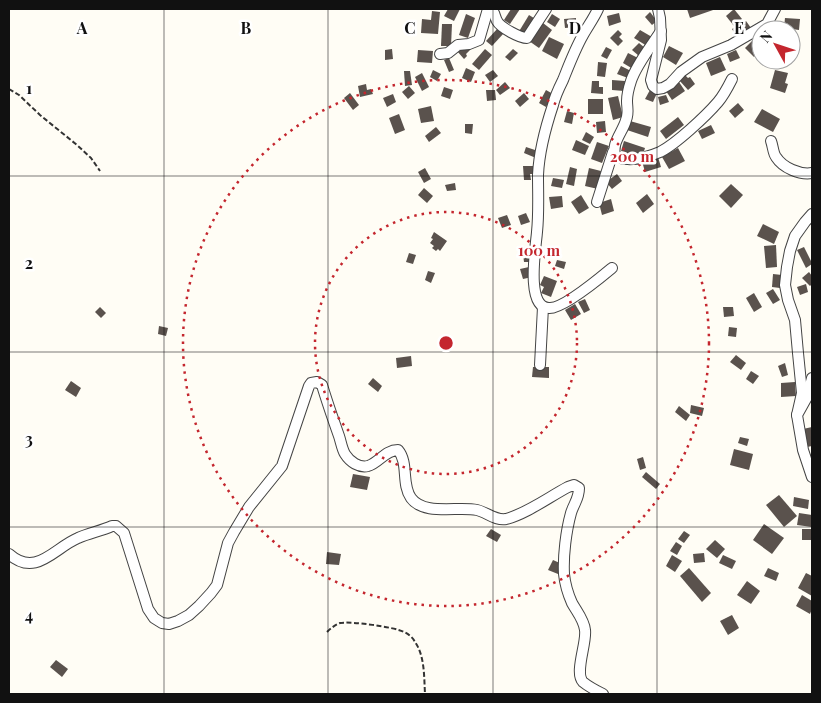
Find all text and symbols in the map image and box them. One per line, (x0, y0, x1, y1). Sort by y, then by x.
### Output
text: A (76, 17, 88, 38)
text: B (241, 17, 252, 38)
text: C (404, 17, 416, 38)
text: D (569, 17, 581, 38)
text: E (734, 17, 744, 38)
north arrow (751, 20, 801, 70)
text: N (755, 26, 776, 46)
text: 1 (26, 77, 32, 98)
text: 200 m (610, 146, 655, 166)
text: 100 m (518, 240, 561, 260)
text: 2 (25, 252, 33, 273)
centre of rings (437, 334, 455, 352)
text: 3 (25, 428, 33, 449)
text: 4 (25, 604, 33, 625)

